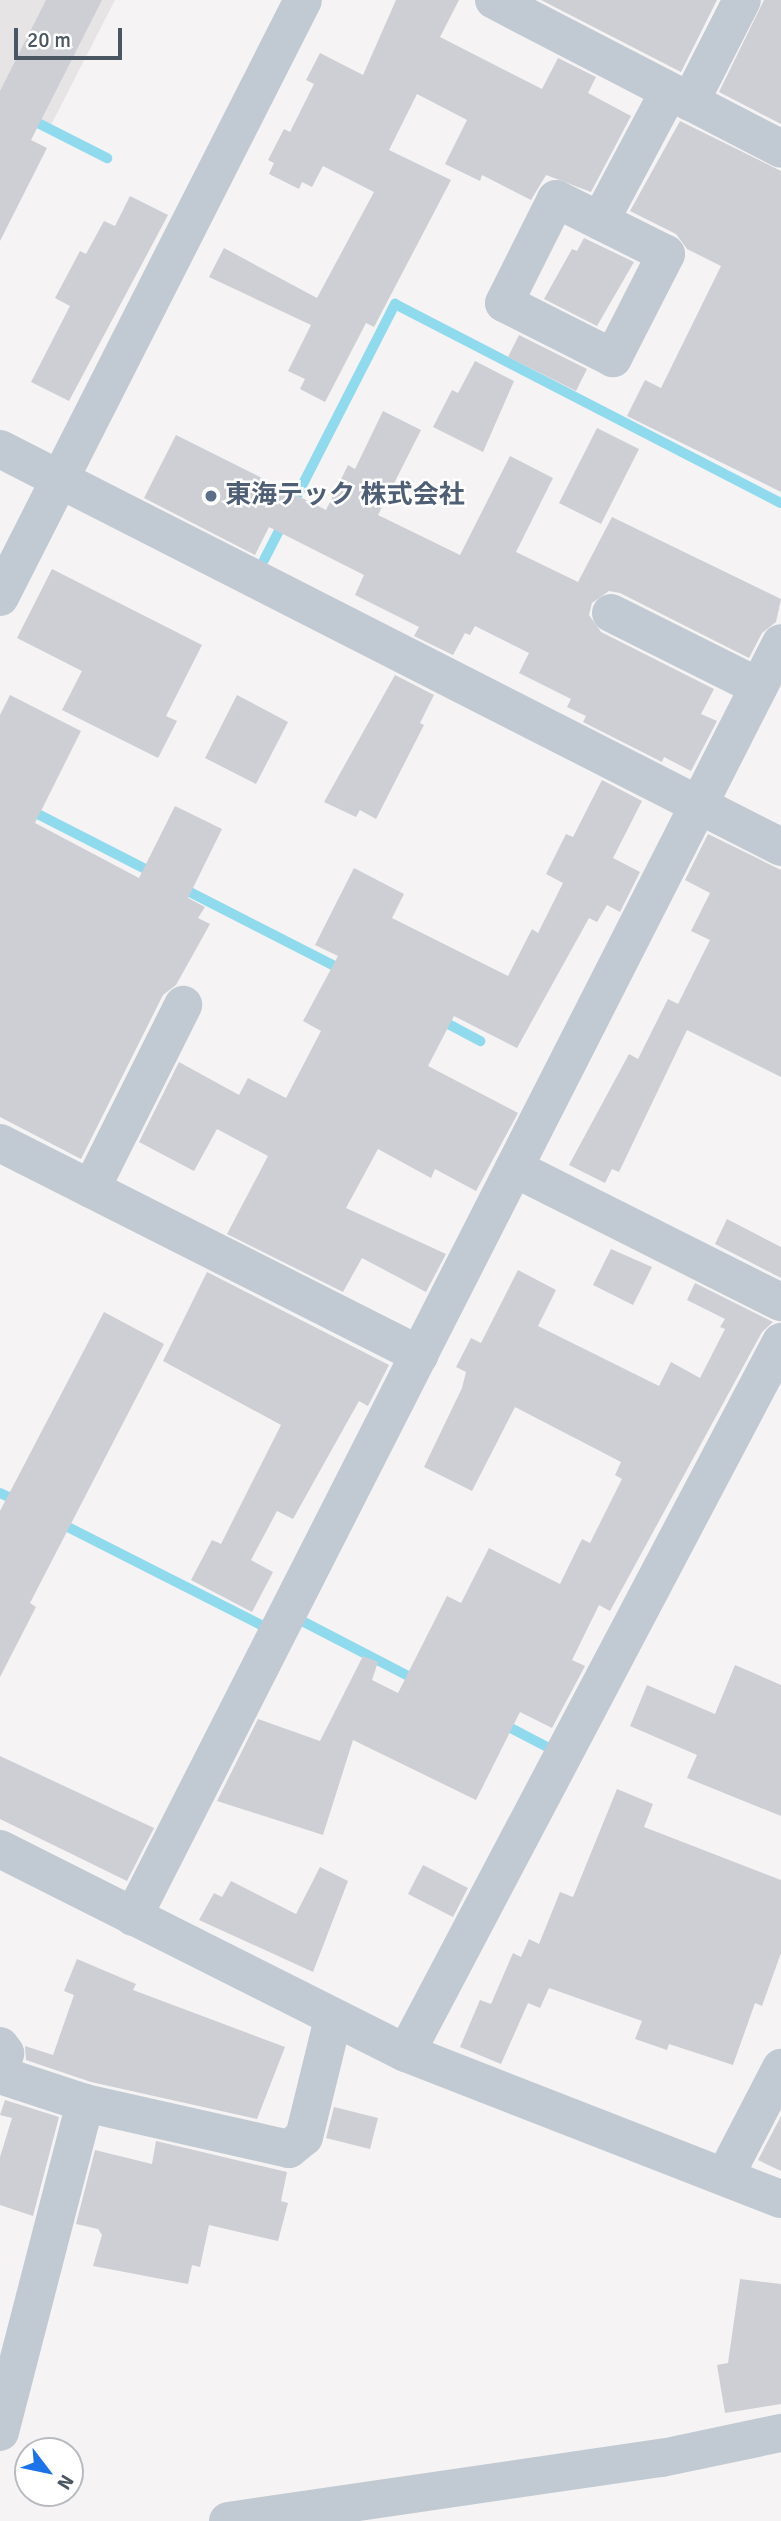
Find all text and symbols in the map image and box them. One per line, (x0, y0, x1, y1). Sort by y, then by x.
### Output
scale bar (18, 14, 126, 58)
text: 20 m (27, 27, 71, 53)
place label: 東海テック 株式会社 (225, 480, 465, 512)
marker: 東海テック 株式会社 (203, 488, 219, 504)
north arrow (14, 2437, 84, 2507)
text: N (51, 2470, 79, 2494)

